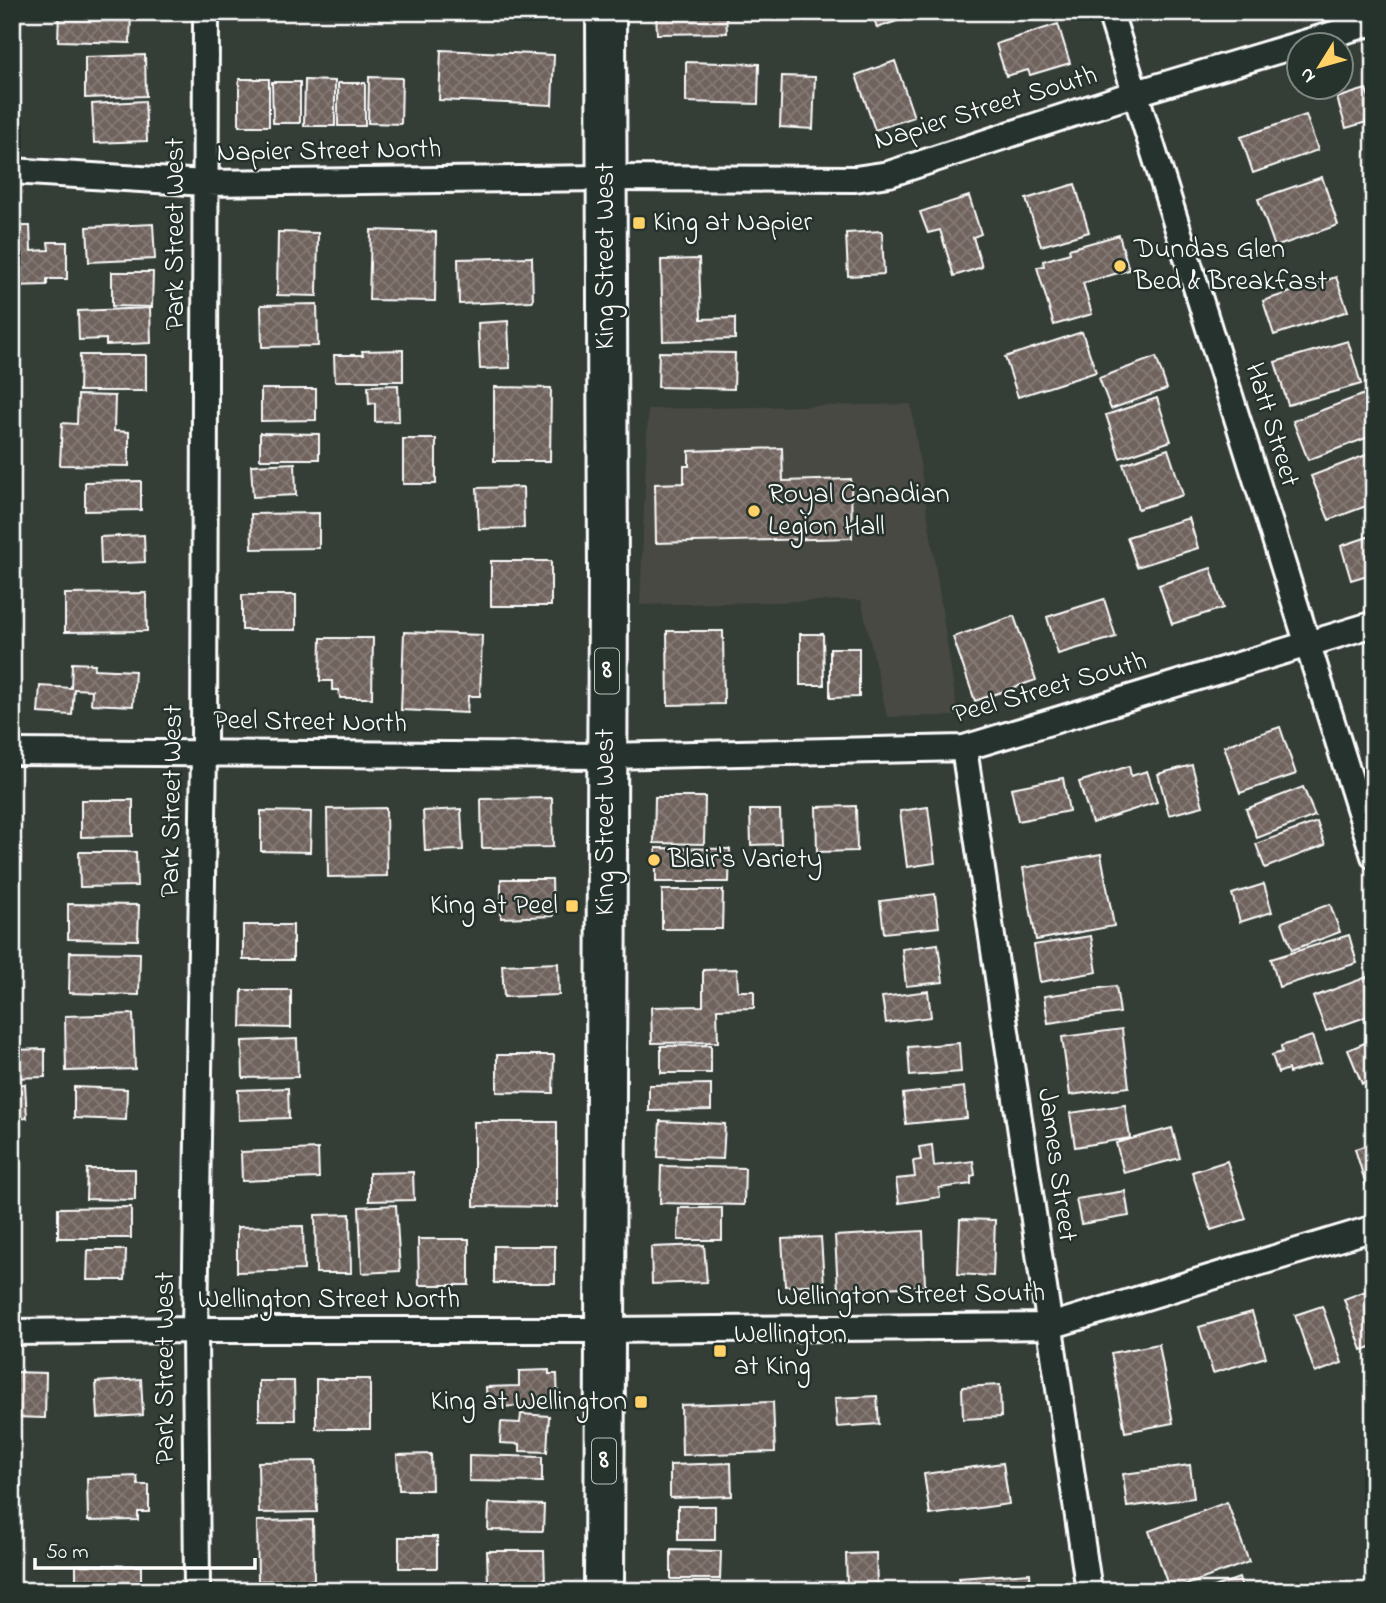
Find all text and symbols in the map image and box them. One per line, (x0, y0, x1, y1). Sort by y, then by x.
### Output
north arrow (1284, 32, 1354, 102)
street label: Napier Street South (869, 56, 1103, 162)
text: N (1294, 61, 1323, 88)
street label: Napier Street North (216, 130, 442, 174)
street label: Park Street West (156, 137, 197, 331)
street label: King Street West (586, 162, 627, 350)
place label: King at Napier (653, 203, 812, 244)
marker: King at Napier (631, 215, 647, 231)
place label: Dundas Glen Bed & Breakfast (1133, 230, 1327, 303)
marker: Dundas Glen Bed & Breakfast (1112, 258, 1128, 274)
street label: Hatt Street (1233, 358, 1309, 492)
place label: Royal Canadian Legion Hall (768, 475, 950, 548)
marker: Royal Canadian Legion Hall (746, 503, 762, 519)
street label: Peel Street South (948, 642, 1152, 736)
road number: 8 (595, 649, 619, 694)
street label: Peel Street North (213, 701, 407, 745)
street label: Park Street West (151, 704, 195, 898)
street label: King Street West (586, 728, 627, 916)
place label: Blair's Variety (667, 840, 822, 881)
marker: Blair's Variety (646, 852, 662, 868)
place label: King at Peel (430, 886, 558, 927)
marker: King at Peel (564, 898, 580, 914)
street label: James Street (1025, 1085, 1087, 1245)
street label: Park Street West (146, 1271, 187, 1465)
street label: Wellington Street South (776, 1273, 1046, 1319)
street label: Wellington Street North (198, 1280, 460, 1321)
place label: Wellington at King (734, 1315, 847, 1388)
marker: Wellington at King (712, 1343, 728, 1359)
place label: King at Wellington (431, 1382, 627, 1423)
marker: King at Wellington (633, 1394, 649, 1410)
road number: 8 (592, 1438, 616, 1484)
scale bar (35, 1526, 256, 1570)
text: 50 m (46, 1538, 89, 1568)

